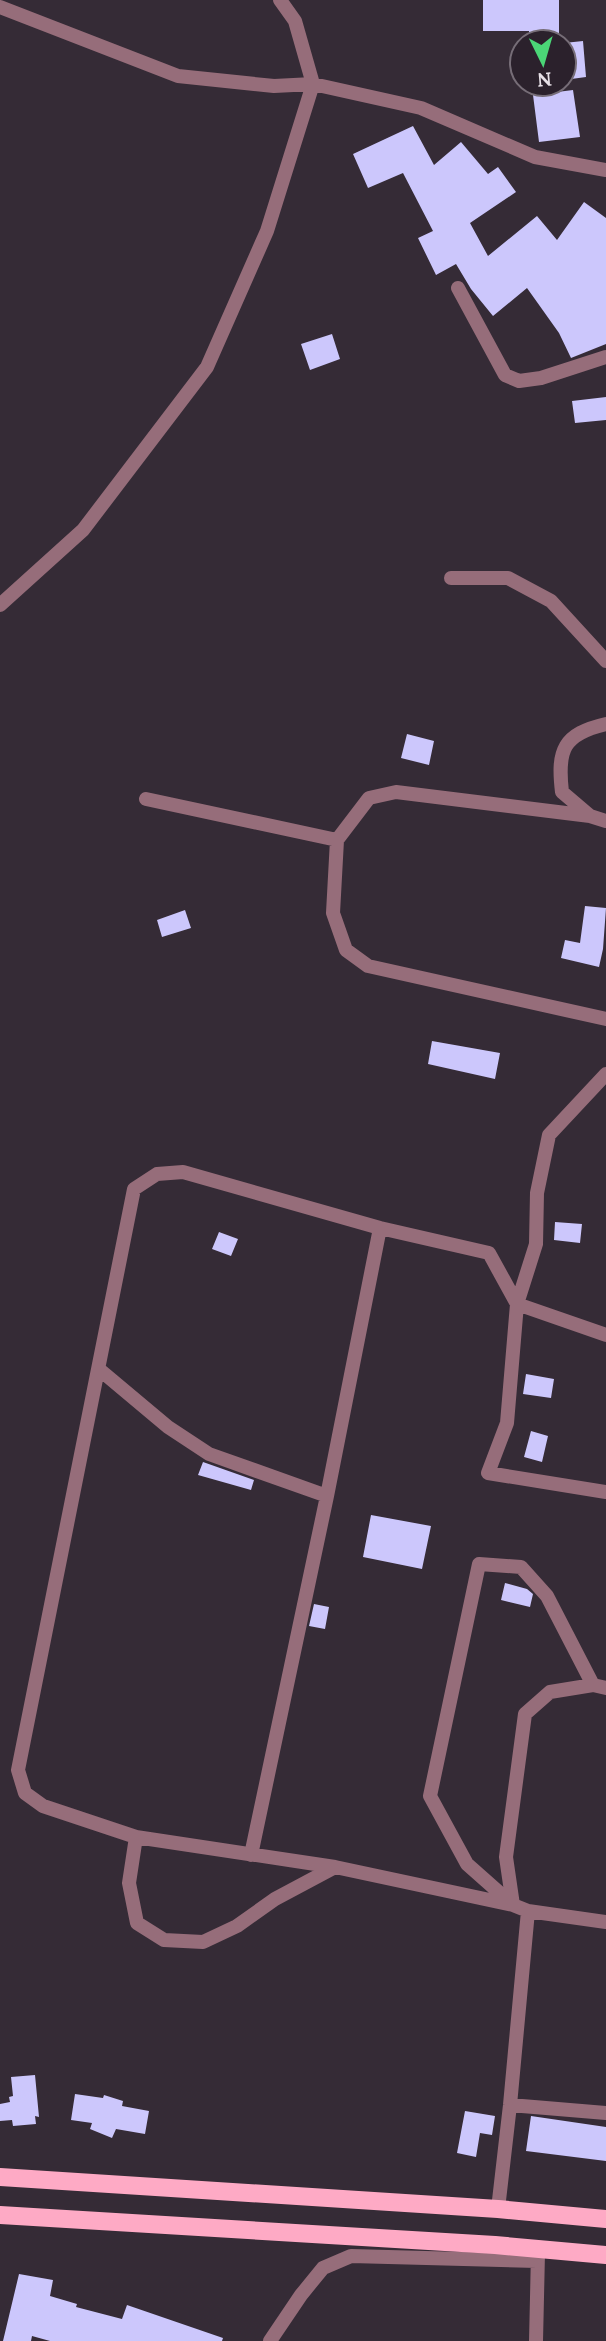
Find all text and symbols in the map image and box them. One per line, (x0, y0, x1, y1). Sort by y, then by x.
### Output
north arrow (508, 28, 578, 98)
text: N (536, 67, 553, 93)

